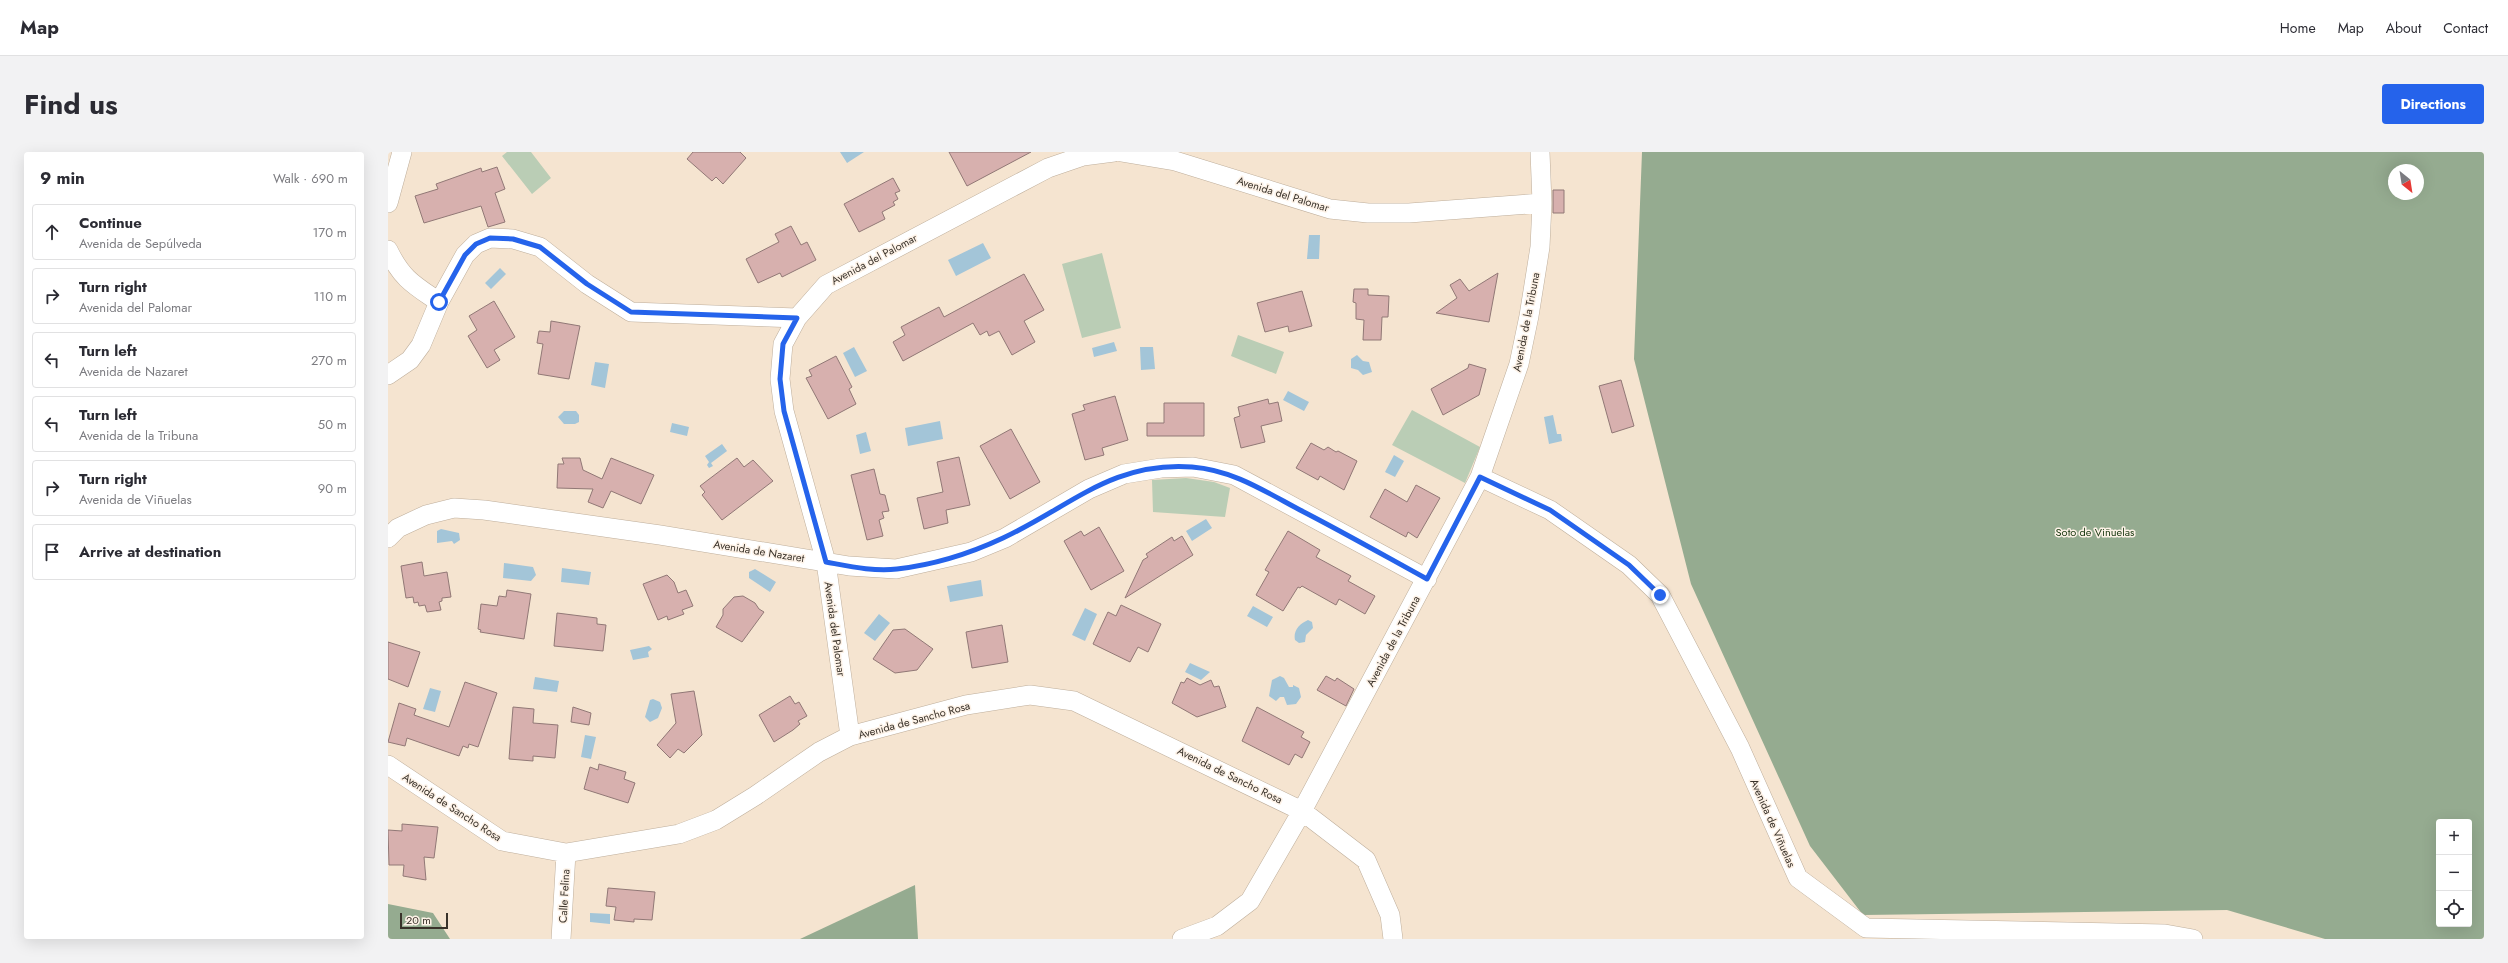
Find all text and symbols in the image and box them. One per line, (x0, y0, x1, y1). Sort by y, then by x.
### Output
text: Map (20, 14, 59, 41)
text: Home (2280, 18, 2316, 38)
text: Map (2338, 18, 2364, 38)
text: About (2386, 18, 2421, 38)
text: Contact (2443, 18, 2488, 38)
text: Find us (24, 84, 118, 125)
button: Directions (2382, 84, 2484, 124)
north arrow (2388, 164, 2424, 200)
text: 9 min (40, 166, 85, 190)
text: Walk · 690 m (273, 169, 348, 188)
street label: Avenida del Palomar (1235, 172, 1331, 216)
text: Continue (79, 212, 142, 234)
icon: ahead (41, 221, 63, 243)
text: 170 m (312, 223, 347, 242)
street label: Avenida del Palomar (828, 229, 920, 288)
text: Avenida de Sepúlveda (79, 234, 202, 253)
street label: Avenida de la Tribuna (1509, 271, 1543, 373)
text: Turn right (79, 276, 147, 298)
icon: right (41, 285, 63, 307)
text: 110 m (313, 287, 347, 306)
route start (430, 293, 448, 311)
text: Avenida del Palomar (79, 298, 192, 317)
text: Turn left (79, 340, 137, 362)
icon: left (41, 349, 63, 371)
text: 270 m (311, 351, 347, 370)
text: Avenida de Nazaret (79, 362, 188, 381)
text: Turn left (79, 404, 137, 426)
icon: left (41, 413, 63, 435)
text: 50 m (318, 415, 347, 434)
text: Avenida de la Tribuna (79, 426, 198, 445)
text: Turn right (79, 468, 147, 490)
icon: right (41, 477, 63, 499)
text: 90 m (318, 479, 347, 498)
text: Avenida de Viñuelas (79, 490, 192, 509)
park label: Soto de Viñuelas (2056, 524, 2135, 540)
street label: Avenida de Nazaret (712, 536, 806, 566)
icon: arrive (41, 541, 63, 563)
text: Arrive at destination (79, 541, 221, 563)
street label: Avenida del Palomar (820, 581, 850, 678)
route end (1651, 586, 1669, 604)
street label: Avenida de la Tribuna (1362, 593, 1424, 689)
street label: Avenida de Sancho Rosa (856, 697, 972, 743)
street label: Avenida de Sancho Rosa (1175, 743, 1285, 807)
street label: Avenida de Sancho Rosa (399, 769, 505, 845)
street label: Avenida de Viñuelas (1746, 776, 1800, 870)
map controls (2436, 819, 2472, 927)
button: + (2436, 819, 2472, 855)
button: − (2436, 855, 2472, 891)
street label: Calle Felina (555, 869, 573, 923)
button: locate (2436, 891, 2472, 927)
scale bar (400, 911, 448, 930)
text: 20 m (406, 912, 431, 928)

